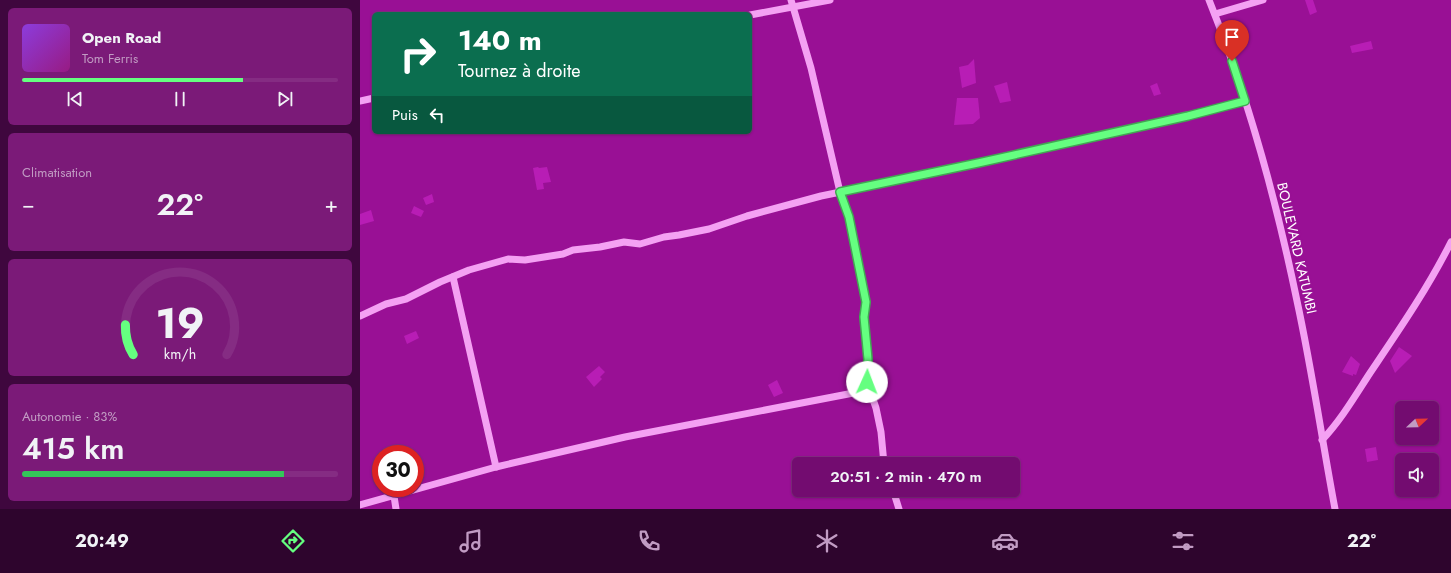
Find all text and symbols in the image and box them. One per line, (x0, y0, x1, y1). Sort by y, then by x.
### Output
text: 140 m (458, 20, 542, 61)
pin (1215, 20, 1249, 61)
icon: arrive (1221, 26, 1243, 48)
text: Open Road (82, 27, 161, 49)
icon: right (392, 28, 444, 80)
text: Tom Ferris (82, 49, 138, 68)
text: Tournez à droite (458, 58, 581, 84)
icon: previous (64, 88, 86, 110)
icon: pause (169, 88, 191, 110)
icon: next (274, 88, 296, 110)
text: Puis (392, 104, 418, 126)
icon: left (426, 104, 448, 126)
text: Climatisation (22, 163, 92, 182)
street label: BOULEVARD KATUMBI (1272, 180, 1322, 316)
text: 22° (156, 183, 203, 226)
text: − (22, 188, 35, 220)
text: + (324, 188, 338, 220)
text: 19 (156, 293, 204, 354)
text: km/h (164, 344, 196, 364)
position arrow (846, 361, 888, 403)
north arrow (1395, 401, 1439, 445)
map controls (1395, 401, 1439, 497)
text: Autonomie · 83% (22, 407, 117, 426)
text: 415 km (22, 427, 124, 470)
speed limit sign: 30 (372, 445, 424, 497)
button: sound (1395, 453, 1439, 497)
text: 20:51 · 2 min · 470 m (830, 466, 982, 488)
icon: directions (279, 527, 307, 555)
icon: music (457, 527, 485, 555)
icon: phone (635, 527, 663, 555)
icon: climate (813, 527, 841, 555)
icon: car (991, 527, 1019, 555)
icon: filters (1169, 527, 1197, 555)
text: 20:49 (75, 528, 129, 554)
text: 22° (1347, 528, 1376, 554)

